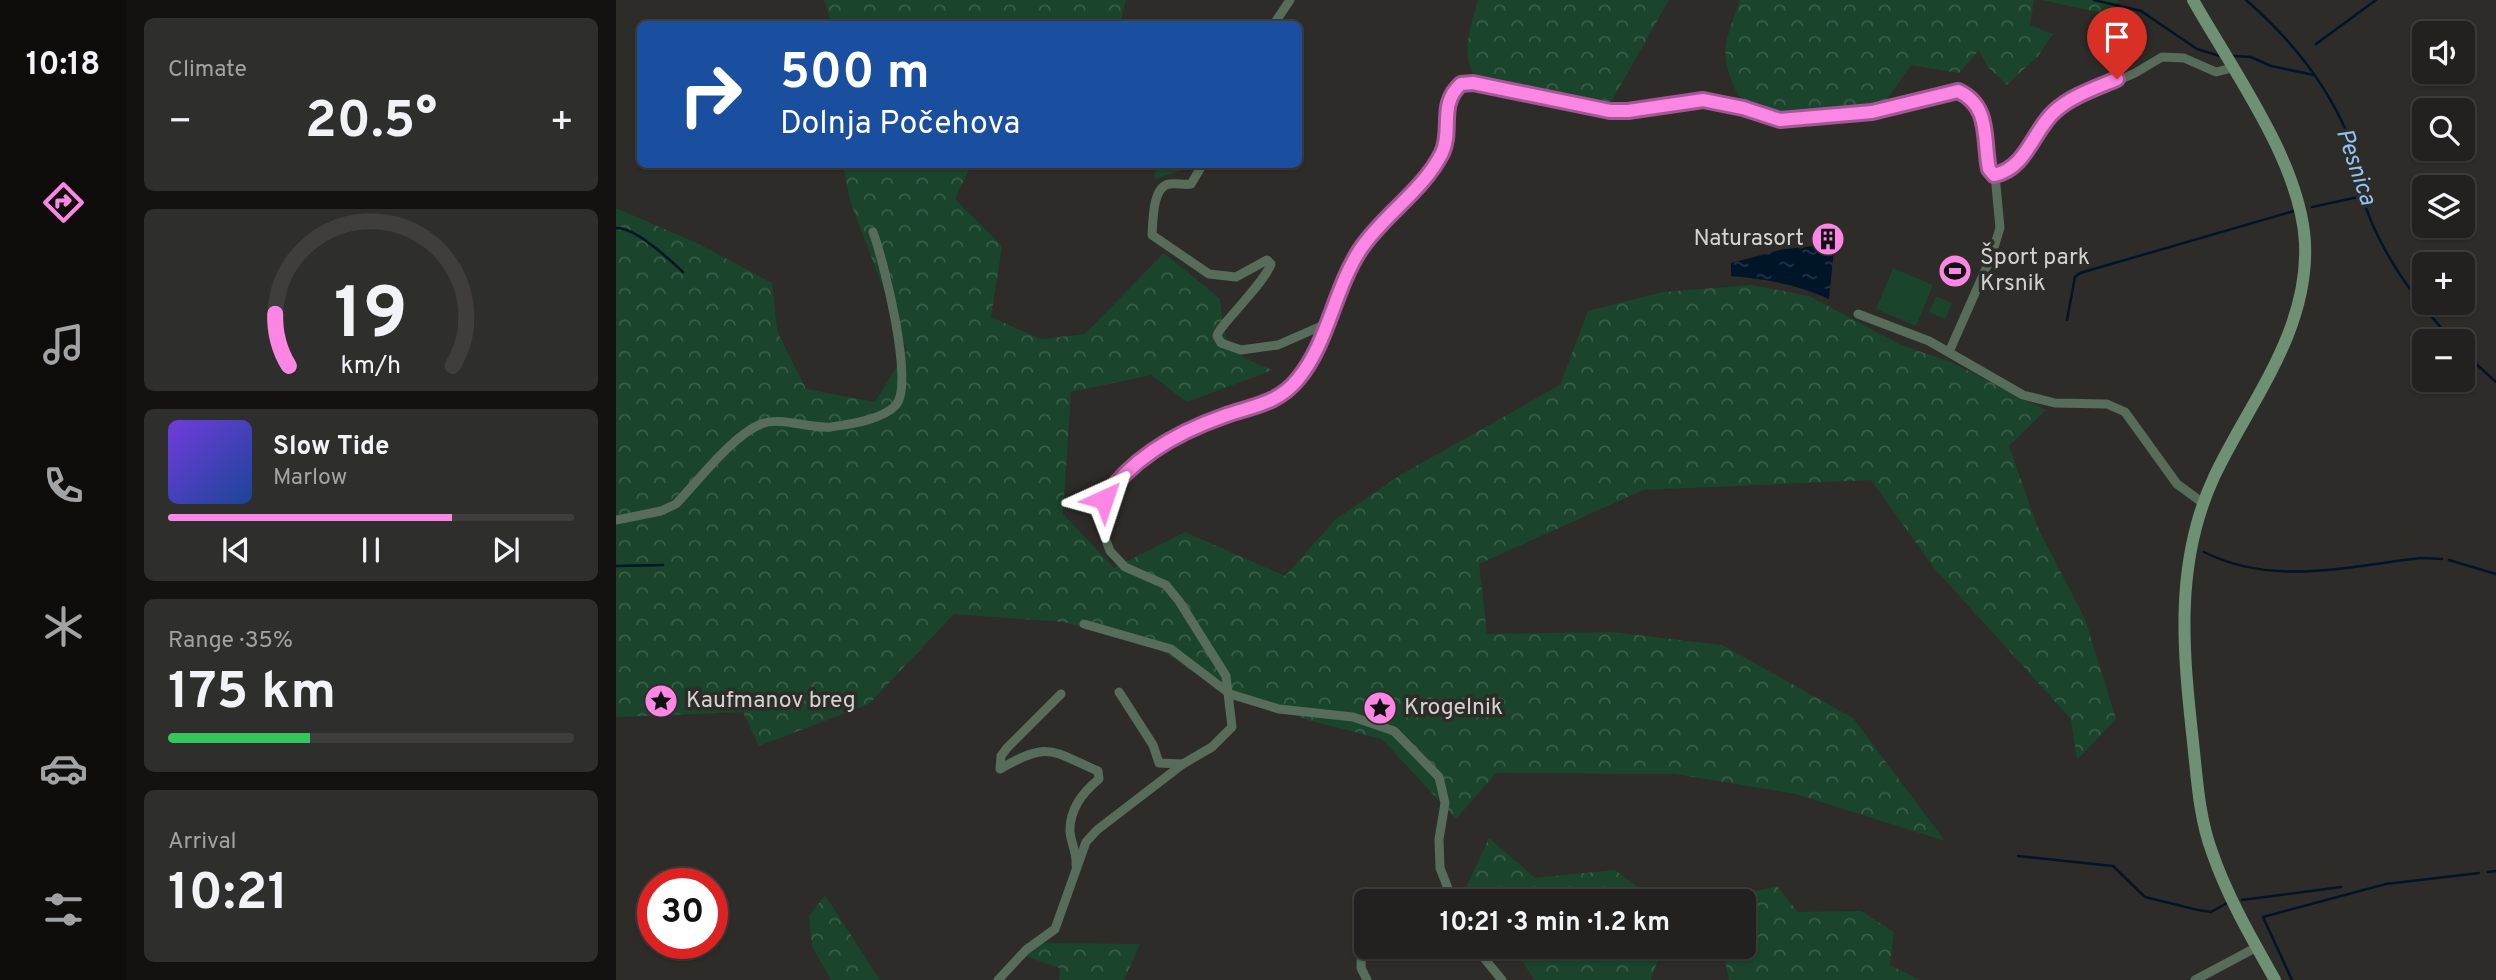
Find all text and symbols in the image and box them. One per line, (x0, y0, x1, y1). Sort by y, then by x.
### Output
pin (2087, 7, 2147, 79)
icon: arrive (2098, 18, 2136, 56)
map controls (2412, 21, 2475, 392)
button: sound (2412, 21, 2475, 84)
text: 500 m (780, 44, 930, 106)
text: 10:18 (26, 46, 100, 86)
icon: right (665, 49, 756, 140)
text: Climate (168, 56, 247, 85)
text: 20.5° (305, 90, 437, 156)
button: search (2412, 98, 2475, 161)
text: − (168, 99, 193, 148)
text: + (549, 99, 574, 148)
text: Dolnja Počehova (780, 105, 1020, 145)
water label: Pesnica (2328, 125, 2382, 210)
button: layers (2412, 175, 2475, 238)
icon: directions (39, 178, 88, 227)
building icon: Naturasort (1809, 220, 1847, 258)
place label: Naturasort (1694, 225, 1804, 254)
place label: Šport park Krsnik (1980, 242, 2090, 299)
sports icon: Šport park Krsnik (1936, 252, 1974, 290)
button: + (2412, 252, 2475, 315)
text: 19 (334, 272, 408, 364)
icon: music (39, 320, 88, 369)
button: − (2412, 329, 2475, 392)
text: km/h (341, 350, 401, 382)
text: Slow Tide (273, 431, 390, 464)
icon: phone (39, 461, 88, 510)
position arrow (1067, 462, 1141, 536)
text: Marlow (273, 464, 347, 493)
icon: previous (217, 531, 255, 569)
icon: pause (352, 531, 390, 569)
icon: next (487, 531, 525, 569)
icon: climate (39, 602, 88, 651)
text: Range · 35% (168, 627, 293, 656)
text: 175 km (168, 661, 336, 727)
place icon: Kaufmanov breg (642, 682, 680, 720)
place label: Kaufmanov breg (686, 687, 856, 716)
place icon: Krogelnik (1361, 689, 1399, 727)
place label: Krogelnik (1404, 694, 1503, 723)
icon: car (39, 744, 88, 793)
text: Arrival (168, 828, 237, 857)
text: 10:21 (168, 862, 288, 928)
speed limit sign: 30 (637, 868, 728, 959)
icon: filters (39, 885, 88, 934)
text: 10:21 · 3 min · 1.2 km (1440, 907, 1670, 940)

